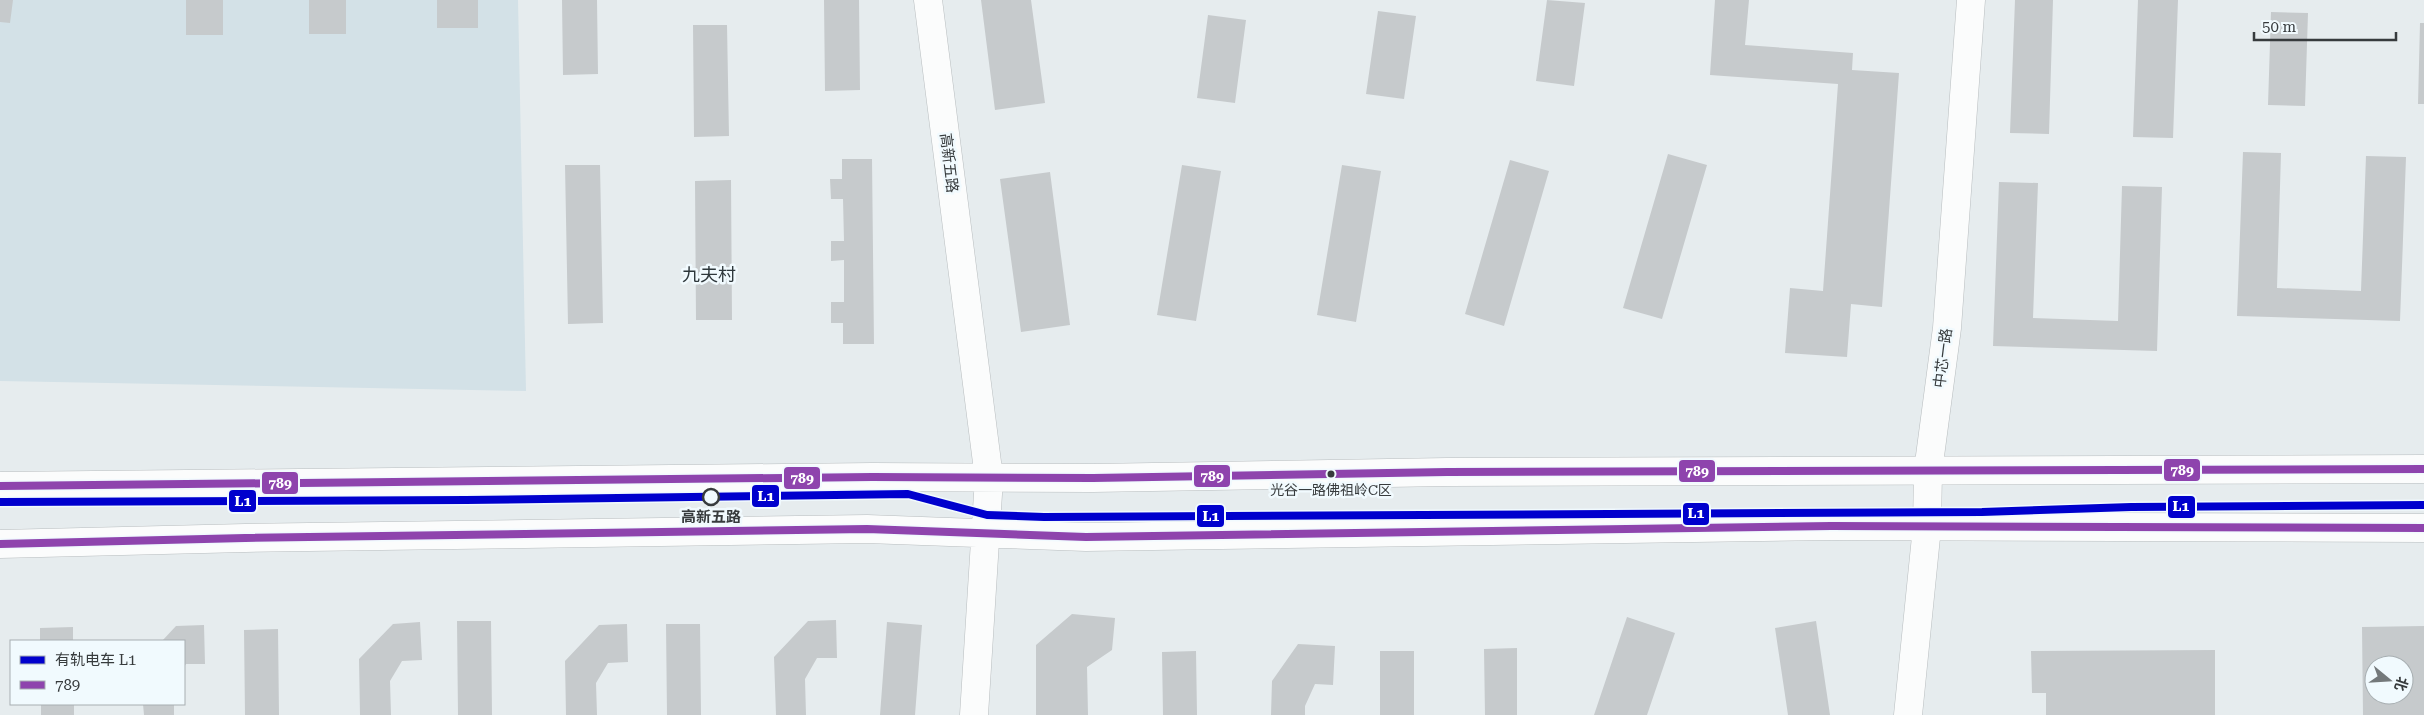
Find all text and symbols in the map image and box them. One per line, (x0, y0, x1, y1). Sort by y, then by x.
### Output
scale bar (2254, 10, 2396, 42)
text: 50 m (2262, 18, 2297, 36)
street label: 高新五路 (936, 132, 962, 194)
district label: 九夫村 (682, 264, 736, 285)
street label: 中芯一路 (1930, 327, 1956, 389)
line badge: 789 (2163, 458, 2201, 482)
line badge: 789 (1678, 459, 1716, 483)
text: 789 (2170, 462, 2194, 478)
text: 789 (1685, 463, 1709, 479)
line badge: 789 (1193, 464, 1231, 488)
line badge: 789 (783, 466, 821, 490)
text: 789 (1200, 468, 1224, 484)
marker: 光谷一路佛祖岭C区 (1326, 469, 1336, 479)
text: 789 (790, 470, 814, 486)
line badge: 789 (261, 471, 299, 495)
text: 789 (268, 475, 292, 491)
place label: 光谷一路佛祖岭C区 (1270, 482, 1392, 498)
line badge: L1 (751, 484, 780, 508)
marker: 高新五路 (702, 488, 720, 506)
text: L1 (758, 488, 775, 504)
line badge: L1 (228, 489, 257, 513)
text: L1 (235, 493, 252, 509)
line badge: L1 (2167, 495, 2196, 519)
text: L1 (2173, 498, 2190, 514)
line badge: L1 (1682, 502, 1710, 526)
line badge: L1 (1196, 504, 1225, 528)
text: L1 (1688, 505, 1705, 521)
place label: 高新五路 (681, 508, 741, 526)
text: L1 (1203, 508, 1220, 524)
legend (10, 640, 185, 705)
text: 有轨电车 L1 (55, 651, 136, 669)
north arrow (2364, 655, 2414, 705)
text: 北 (2392, 675, 2411, 693)
text: 789 (55, 676, 80, 694)

